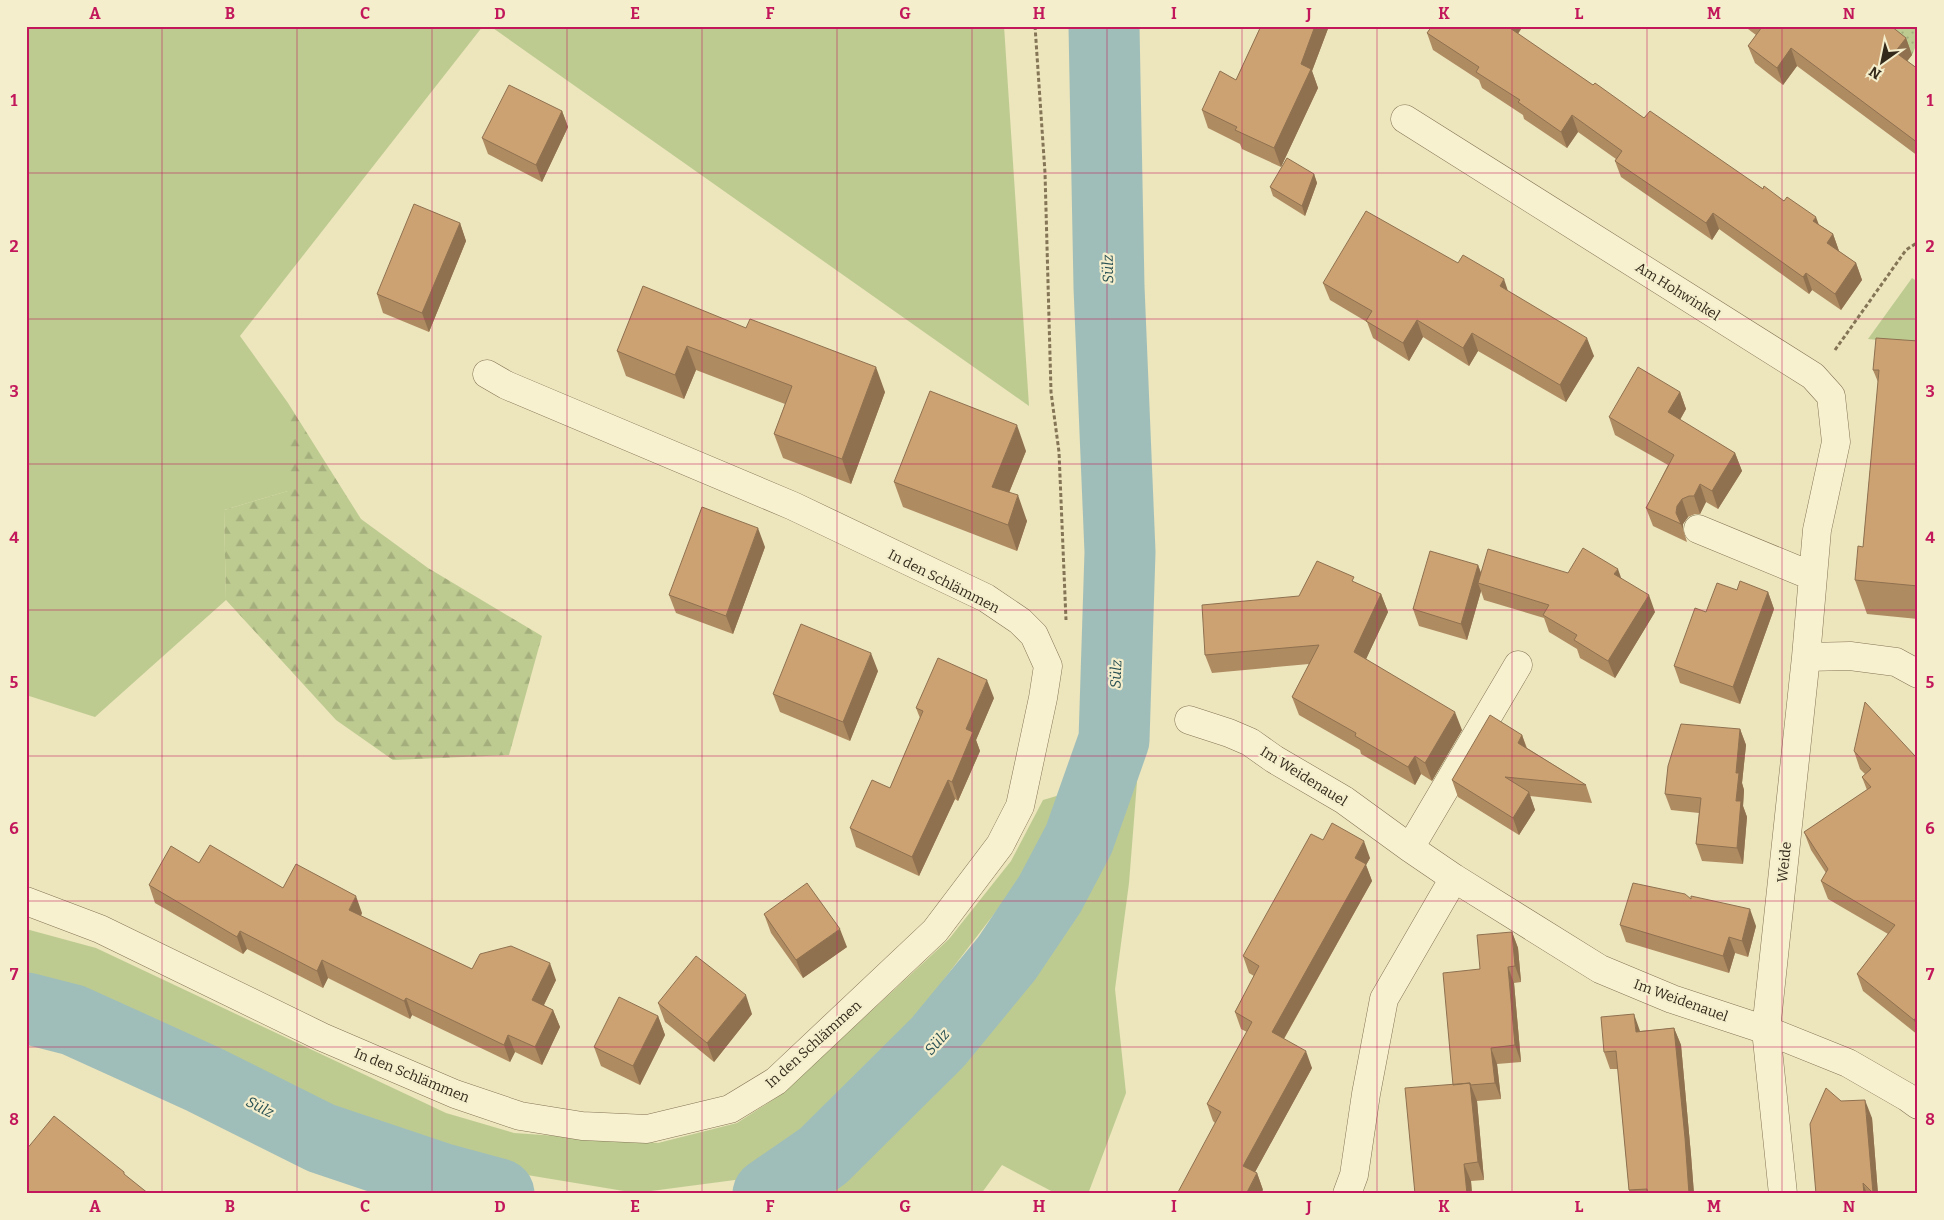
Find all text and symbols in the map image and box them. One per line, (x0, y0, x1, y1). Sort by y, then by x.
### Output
text: A (89, 4, 101, 23)
text: B (225, 4, 235, 23)
text: C (360, 4, 370, 23)
text: D (494, 4, 506, 23)
text: E (630, 4, 640, 23)
text: F (766, 4, 775, 23)
text: G (899, 4, 911, 23)
text: H (1033, 4, 1046, 23)
text: I (1171, 4, 1177, 23)
text: J (1305, 4, 1312, 23)
text: K (1438, 4, 1450, 23)
text: L (1575, 4, 1584, 23)
text: M (1707, 4, 1721, 23)
text: N (1843, 4, 1855, 23)
north arrow (1856, 38, 1906, 88)
text: N (1866, 62, 1884, 83)
text: 1 (11, 91, 18, 110)
text: 1 (1927, 91, 1934, 110)
text: 2 (9, 237, 19, 256)
text: 2 (1925, 237, 1935, 256)
water label: Sülz (1099, 255, 1117, 283)
street label: Am Hohwinkel (1632, 259, 1723, 324)
text: 3 (9, 382, 19, 401)
text: 3 (1925, 382, 1935, 401)
text: 4 (9, 528, 19, 547)
text: 4 (1925, 528, 1935, 547)
street label: In den Schlämmen (885, 546, 1002, 617)
water label: Sülz (1107, 659, 1125, 689)
text: 5 (10, 673, 19, 692)
text: 5 (1926, 673, 1935, 692)
street label: Im Weidenauel (1257, 743, 1350, 810)
text: 6 (9, 819, 19, 838)
text: 6 (1925, 819, 1935, 838)
street label: Weide (1774, 841, 1795, 883)
text: 7 (10, 965, 19, 984)
text: 7 (1926, 965, 1935, 984)
street label: Im Weidenauel (1631, 976, 1730, 1025)
street label: In den Schlämmen (762, 997, 865, 1092)
water label: Sülz (921, 1025, 953, 1059)
street label: In den Schlämmen (352, 1045, 472, 1106)
water label: Sülz (243, 1092, 277, 1122)
text: 8 (9, 1110, 19, 1129)
text: 8 (1925, 1110, 1935, 1129)
text: A (89, 1197, 101, 1216)
text: B (225, 1197, 235, 1216)
text: C (360, 1197, 370, 1216)
text: D (494, 1197, 506, 1216)
text: E (630, 1197, 640, 1216)
text: F (766, 1197, 775, 1216)
text: G (899, 1197, 911, 1216)
text: H (1033, 1197, 1046, 1216)
text: I (1171, 1197, 1177, 1216)
text: J (1305, 1197, 1312, 1216)
text: K (1438, 1197, 1450, 1216)
text: L (1575, 1197, 1584, 1216)
text: M (1707, 1197, 1721, 1216)
text: N (1843, 1197, 1855, 1216)

